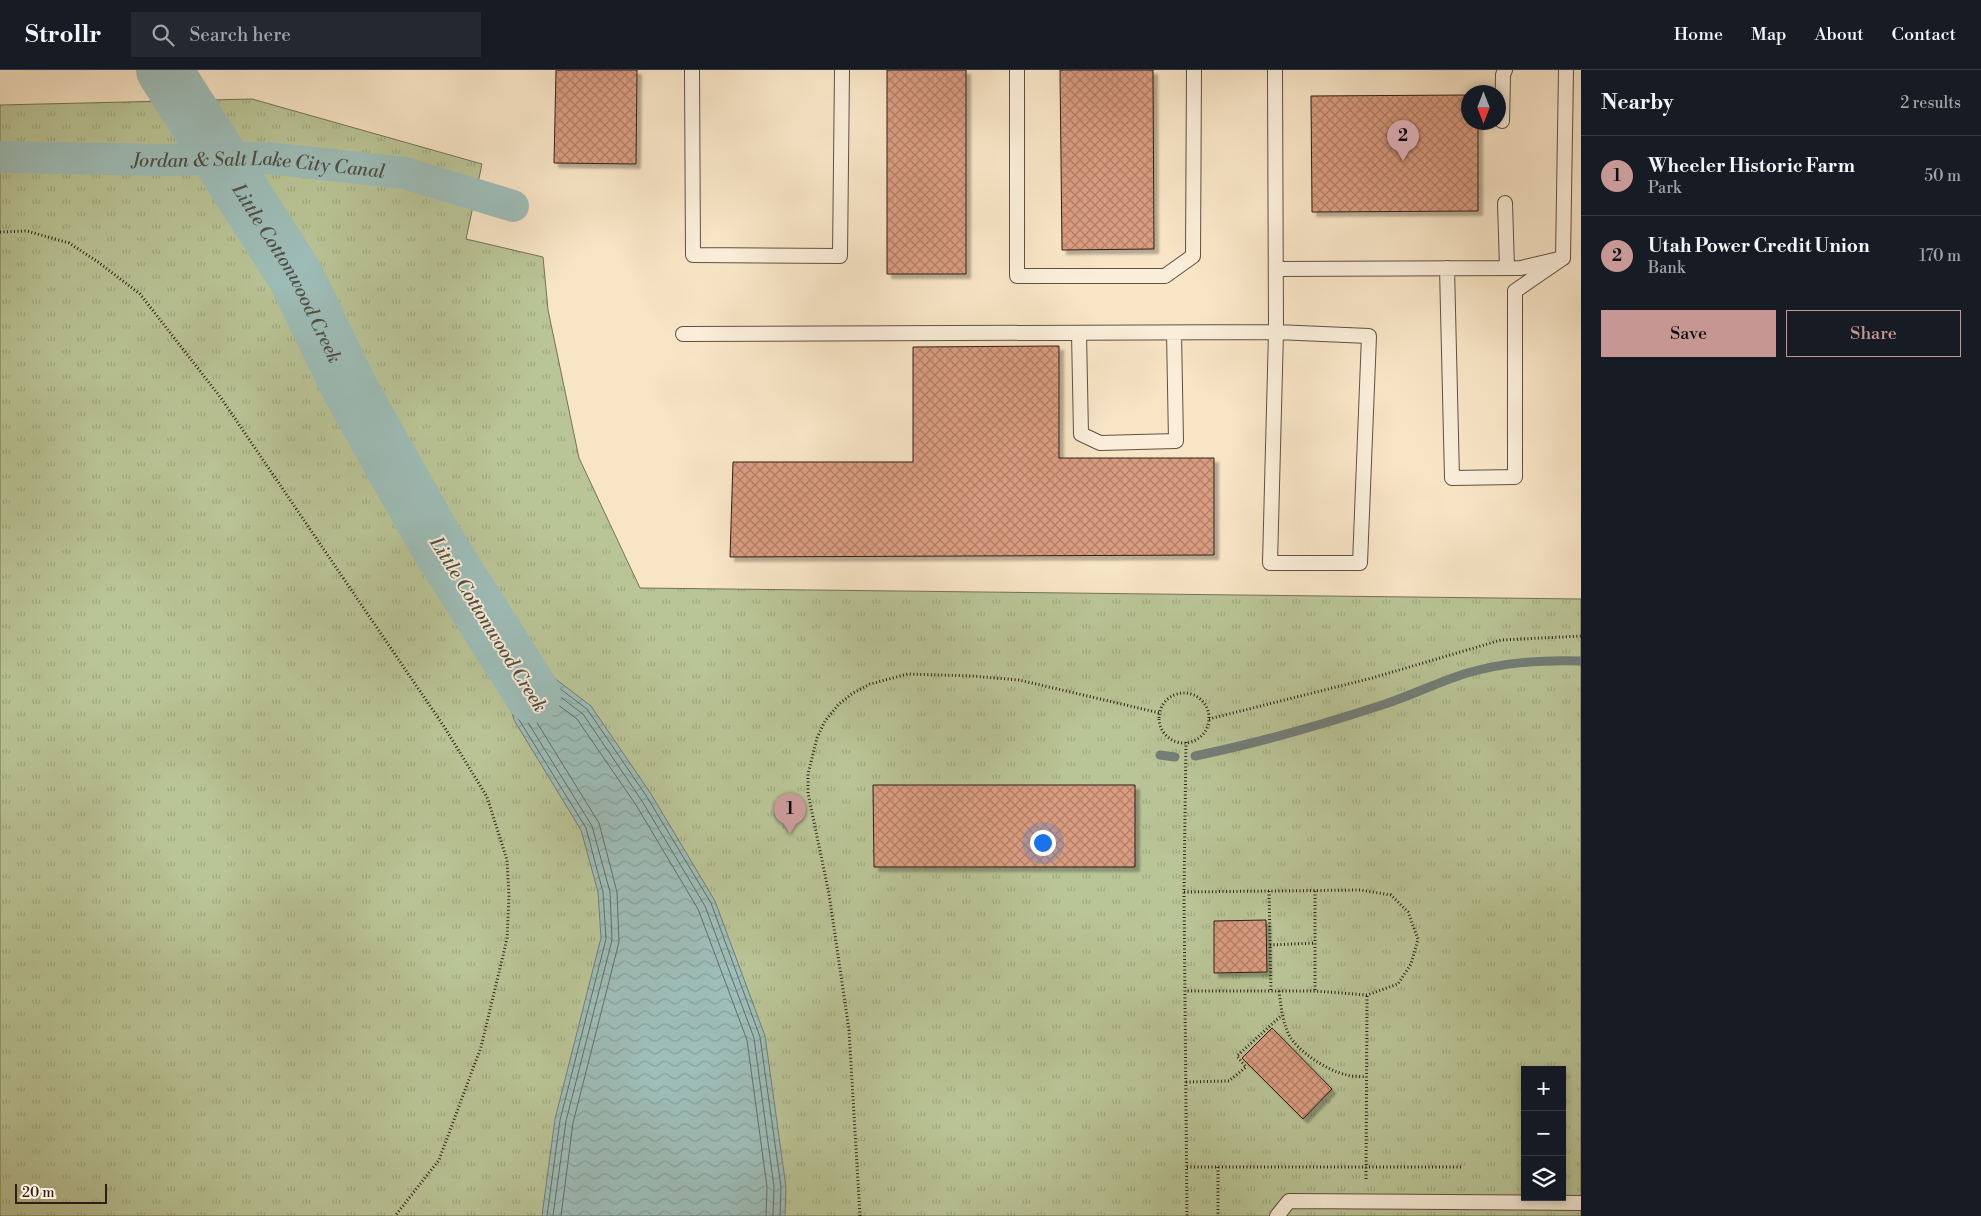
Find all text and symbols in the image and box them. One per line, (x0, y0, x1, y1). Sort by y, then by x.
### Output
search box (131, 12, 481, 57)
text: Strollr (25, 20, 101, 50)
icon: search (149, 21, 177, 49)
text: Search here (189, 23, 291, 47)
text: Home (1674, 23, 1723, 46)
text: Map (1751, 23, 1787, 46)
text: About (1815, 23, 1864, 46)
text: Contact (1892, 23, 1956, 46)
north arrow (1461, 85, 1506, 130)
text: Nearby (1601, 90, 1674, 116)
text: 2 results (1900, 93, 1961, 113)
pin: 2 (1387, 120, 1419, 161)
water label: Jordan & Salt Lake City Canal (130, 147, 386, 184)
text: Wheeler Historic Farm (1648, 154, 1855, 178)
text: 1 (1613, 166, 1621, 186)
text: 50 m (1924, 166, 1961, 186)
text: Park (1648, 178, 1681, 198)
water label: Little Cottonwood Creek (226, 179, 347, 367)
text: Utah Power Credit Union (1648, 234, 1870, 258)
text: 2 (1612, 246, 1622, 266)
text: 170 m (1919, 246, 1961, 266)
text: Bank (1648, 258, 1685, 278)
button: Save (1601, 310, 1776, 357)
button: Share (1786, 310, 1961, 357)
water label: Little Cottonwood Creek (424, 532, 552, 717)
pin: 1 (774, 793, 806, 834)
your location (1030, 830, 1056, 856)
map controls (1521, 1066, 1566, 1201)
button: + (1521, 1066, 1566, 1111)
button: − (1521, 1111, 1566, 1156)
button: layers (1521, 1156, 1566, 1201)
scale bar (15, 1181, 108, 1204)
text: 20 m (22, 1184, 54, 1202)

